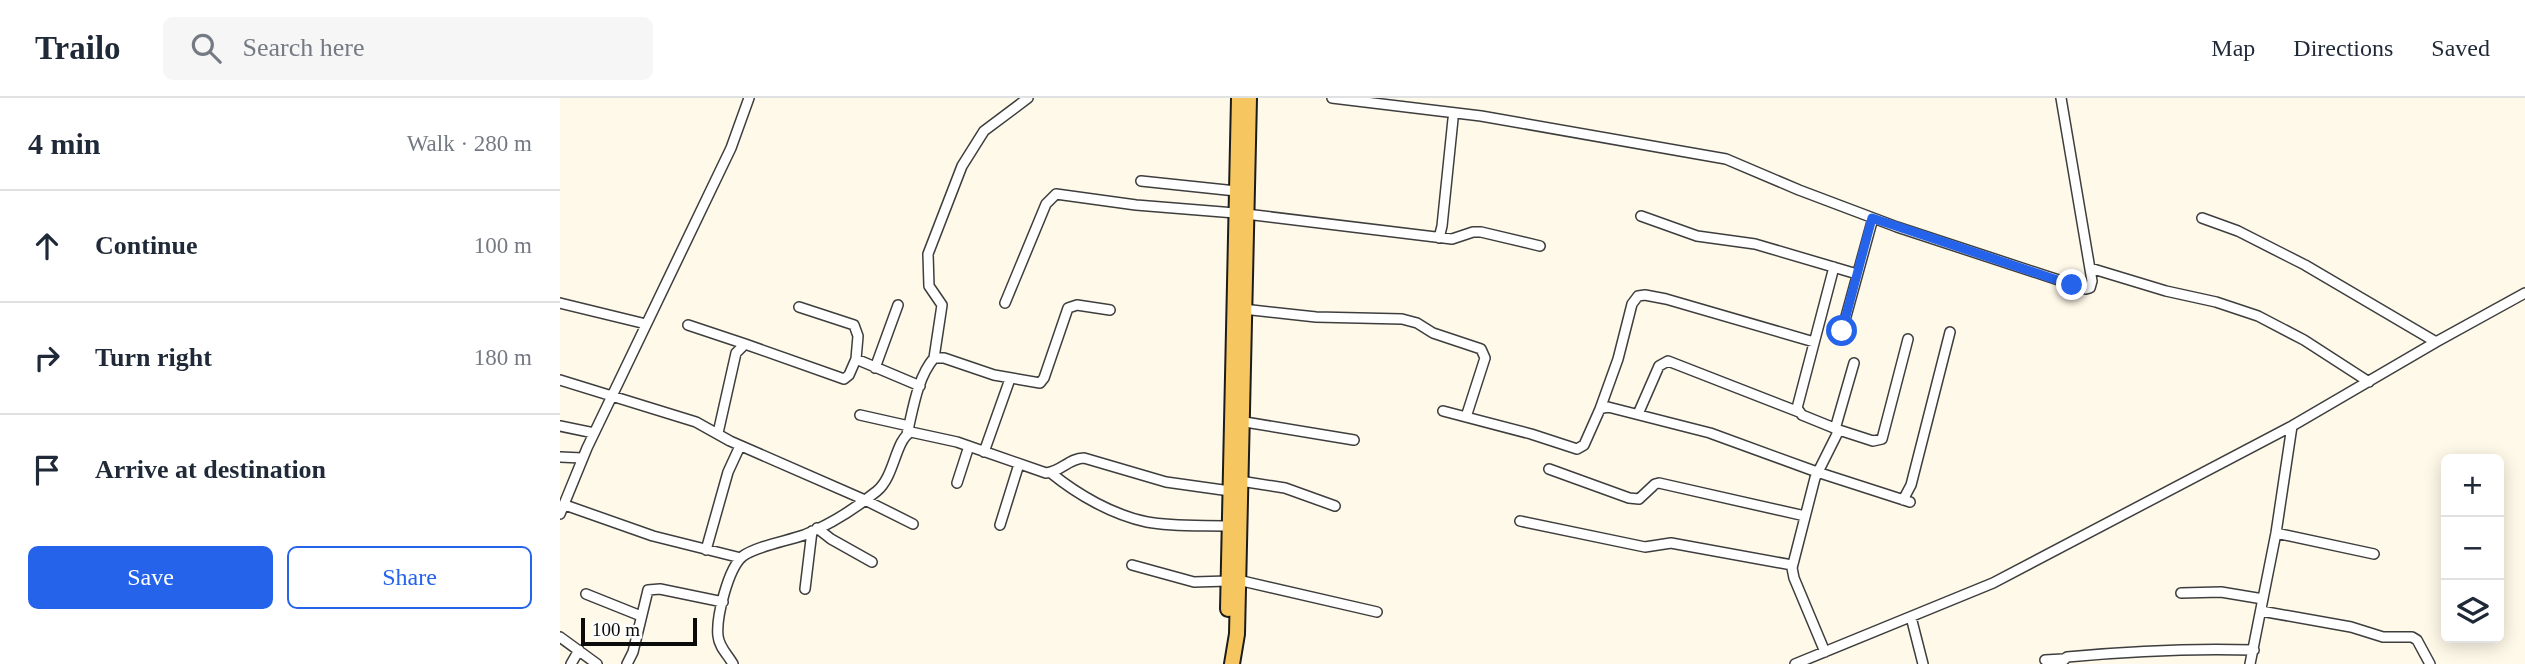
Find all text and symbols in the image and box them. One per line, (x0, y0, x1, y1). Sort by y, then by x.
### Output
search box (163, 17, 653, 80)
icon: search (187, 29, 225, 67)
text: Trailo (35, 30, 121, 66)
text: Search here (243, 33, 365, 62)
text: Map (2211, 35, 2255, 61)
text: Directions (2293, 35, 2393, 61)
text: Saved (2431, 35, 2490, 61)
text: 4 min (28, 127, 101, 160)
text: Walk · 280 m (407, 131, 532, 156)
icon: ahead (28, 227, 66, 265)
text: Continue (95, 231, 198, 260)
text: 100 m (474, 233, 532, 258)
route end (2056, 269, 2087, 300)
route start (1826, 315, 1857, 346)
icon: right (28, 339, 66, 377)
text: Turn right (95, 343, 212, 372)
text: 180 m (474, 345, 532, 370)
icon: arrive (28, 451, 66, 489)
map controls (2441, 454, 2504, 643)
button: + (2441, 454, 2504, 517)
text: Arrive at destination (95, 455, 326, 484)
button: − (2441, 517, 2504, 580)
button: Save (28, 546, 273, 609)
button: Share (287, 546, 532, 609)
button: layers (2441, 580, 2504, 643)
scale bar (581, 615, 696, 647)
text: 100 m (592, 619, 640, 640)

